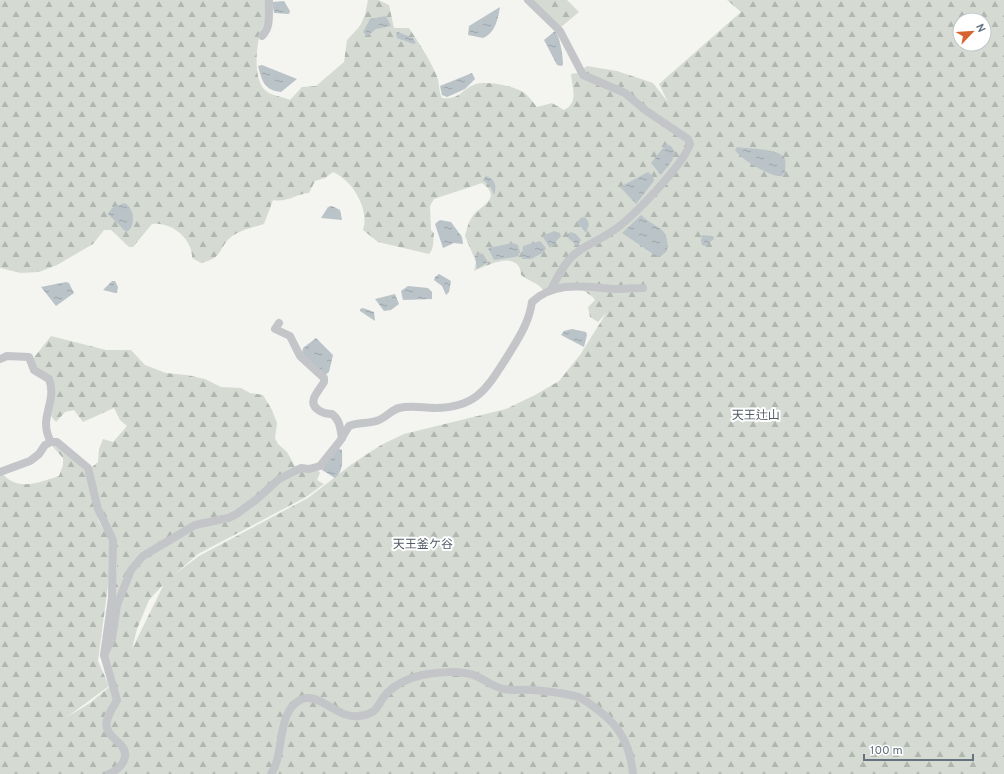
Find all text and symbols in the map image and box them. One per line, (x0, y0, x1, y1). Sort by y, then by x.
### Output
north arrow (952, 12, 992, 52)
text: N (972, 22, 988, 35)
district label: 天王辻山 (732, 408, 780, 424)
district label: 天王釜ケ谷 (393, 537, 453, 553)
scale bar (864, 736, 973, 762)
text: 100 m (870, 743, 903, 759)

